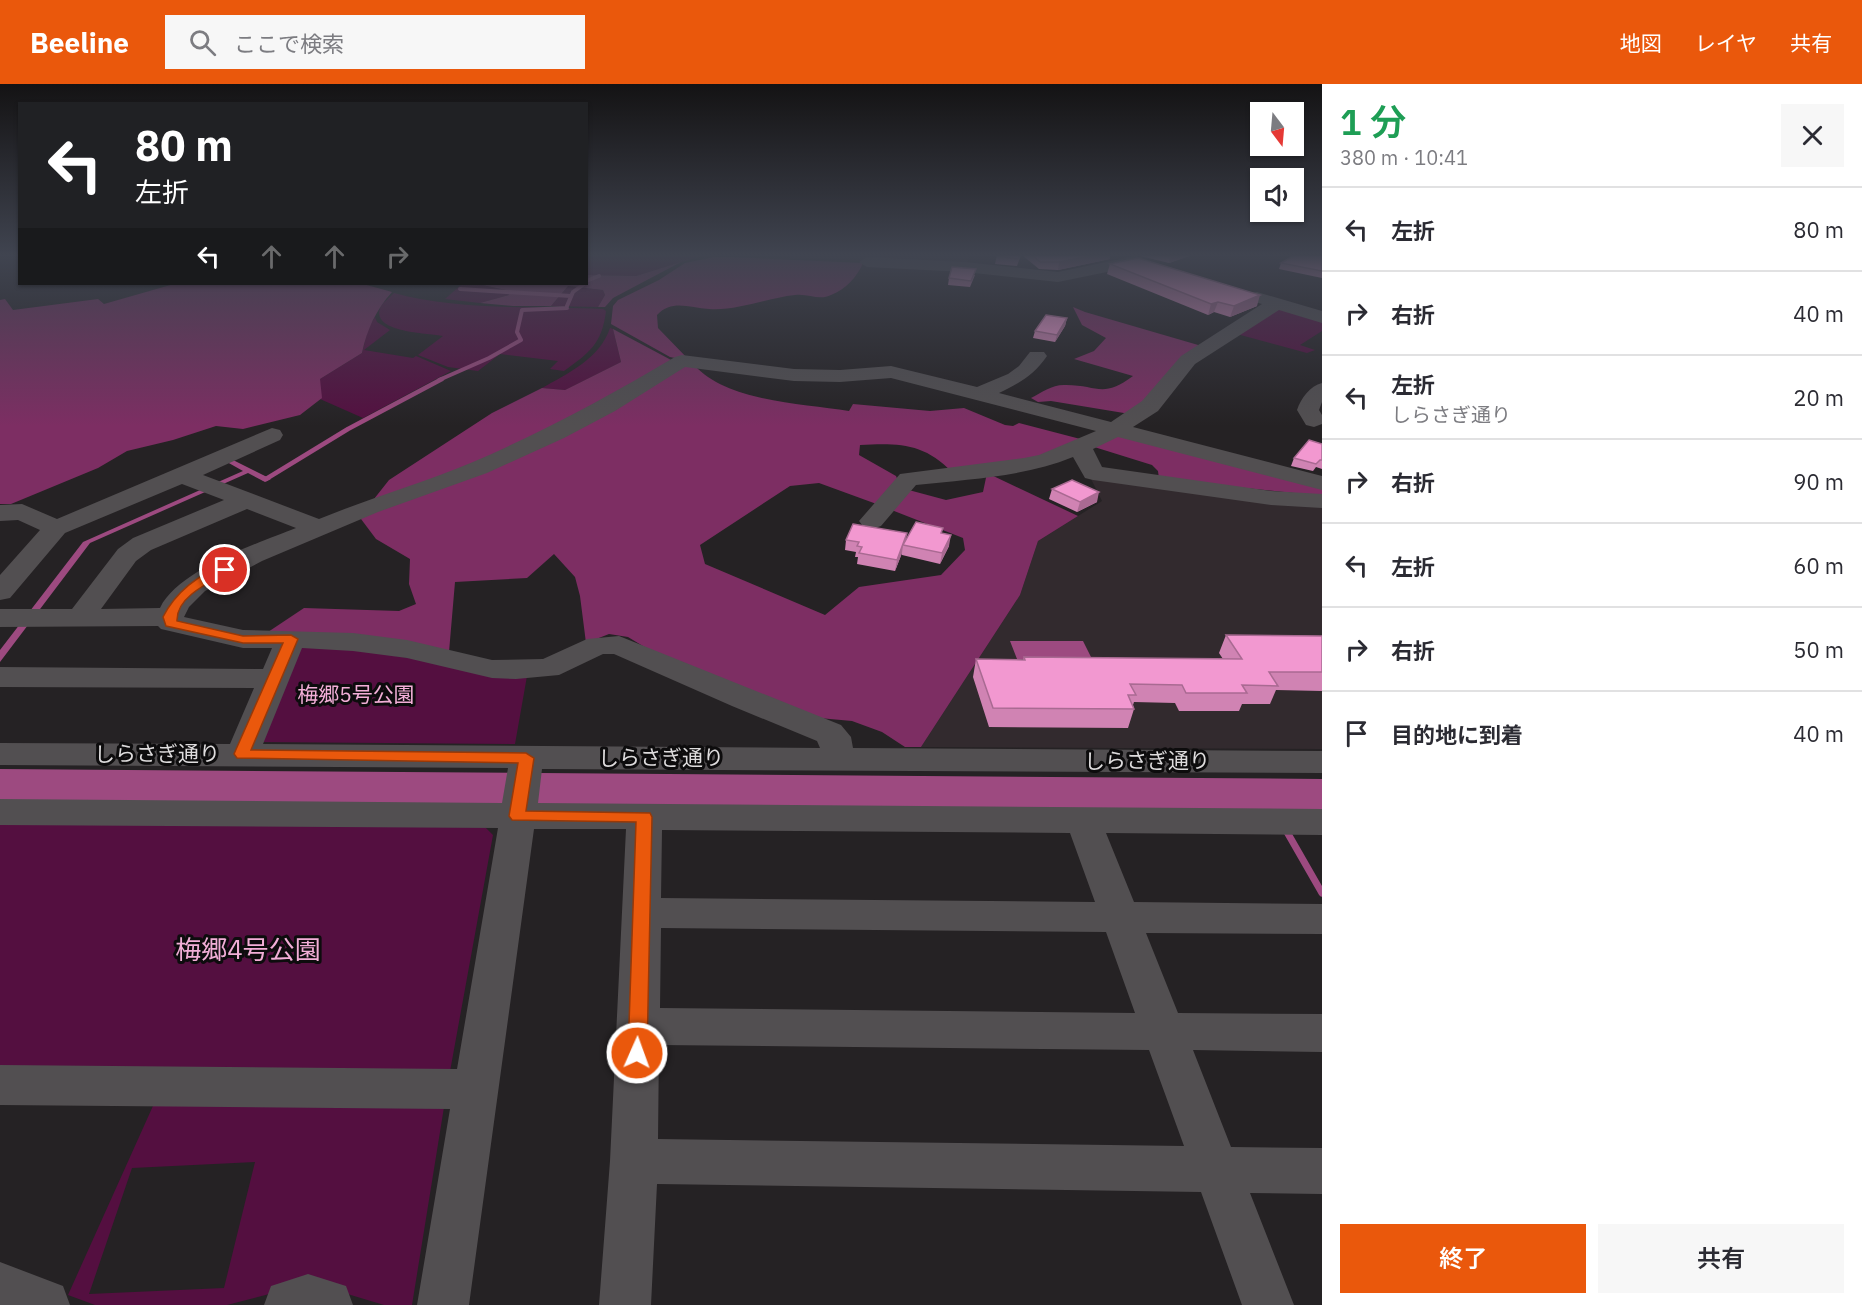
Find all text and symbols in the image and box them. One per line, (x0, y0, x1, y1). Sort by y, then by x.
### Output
search box (165, 15, 585, 69)
text: Beeline (30, 24, 129, 61)
icon: search (186, 26, 219, 59)
text: ここで検索 (234, 29, 344, 58)
text: 地図 (1620, 29, 1662, 57)
text: レイヤ (1695, 29, 1757, 57)
text: 共有 (1790, 29, 1832, 57)
text: 1 分 (1340, 98, 1406, 145)
north arrow (1250, 102, 1304, 156)
map controls (1250, 102, 1304, 222)
button: close (1781, 104, 1844, 167)
text: 80 m (135, 118, 233, 173)
icon: left (36, 126, 114, 204)
text: 380 m · 10:41 (1340, 144, 1468, 171)
button: sound (1250, 168, 1304, 222)
text: 左折 (135, 174, 189, 209)
icon: left (1340, 213, 1373, 246)
text: 80 m (1793, 215, 1844, 244)
text: 左折 (1391, 216, 1435, 245)
icon: left (192, 240, 225, 273)
icon: ahead (255, 240, 288, 273)
icon: ahead (318, 240, 351, 273)
icon: right (381, 240, 414, 273)
icon: right (1340, 297, 1373, 330)
text: 40 m (1793, 299, 1844, 328)
text: 右折 (1391, 300, 1435, 329)
text: 左折 (1391, 370, 1435, 399)
icon: left (1340, 381, 1373, 414)
text: 20 m (1793, 383, 1844, 412)
text: しらさぎ通り (1391, 401, 1511, 428)
icon: right (1340, 465, 1373, 498)
text: 90 m (1793, 467, 1844, 496)
text: 右折 (1391, 468, 1435, 497)
pin (199, 544, 250, 595)
icon: left (1340, 549, 1373, 582)
text: 60 m (1793, 551, 1844, 580)
text: 左折 (1391, 552, 1435, 581)
icon: arrive (208, 553, 241, 586)
icon: right (1340, 633, 1373, 666)
text: 50 m (1793, 635, 1844, 664)
text: 右折 (1391, 636, 1435, 665)
park label: 梅郷5号公園 (297, 680, 415, 708)
icon: arrive (1340, 717, 1373, 750)
text: 40 m (1793, 719, 1844, 748)
text: 目的地に到着 (1391, 720, 1523, 749)
street label: しらさぎ通り (94, 739, 220, 767)
street label: しらさぎ通り (598, 743, 724, 771)
street label: しらさぎ通り (1084, 746, 1210, 774)
park label: 梅郷4号公園 (175, 932, 321, 966)
position arrow (605, 1021, 669, 1085)
button: 終了 (1340, 1224, 1586, 1293)
button: 共有 (1598, 1224, 1844, 1293)

